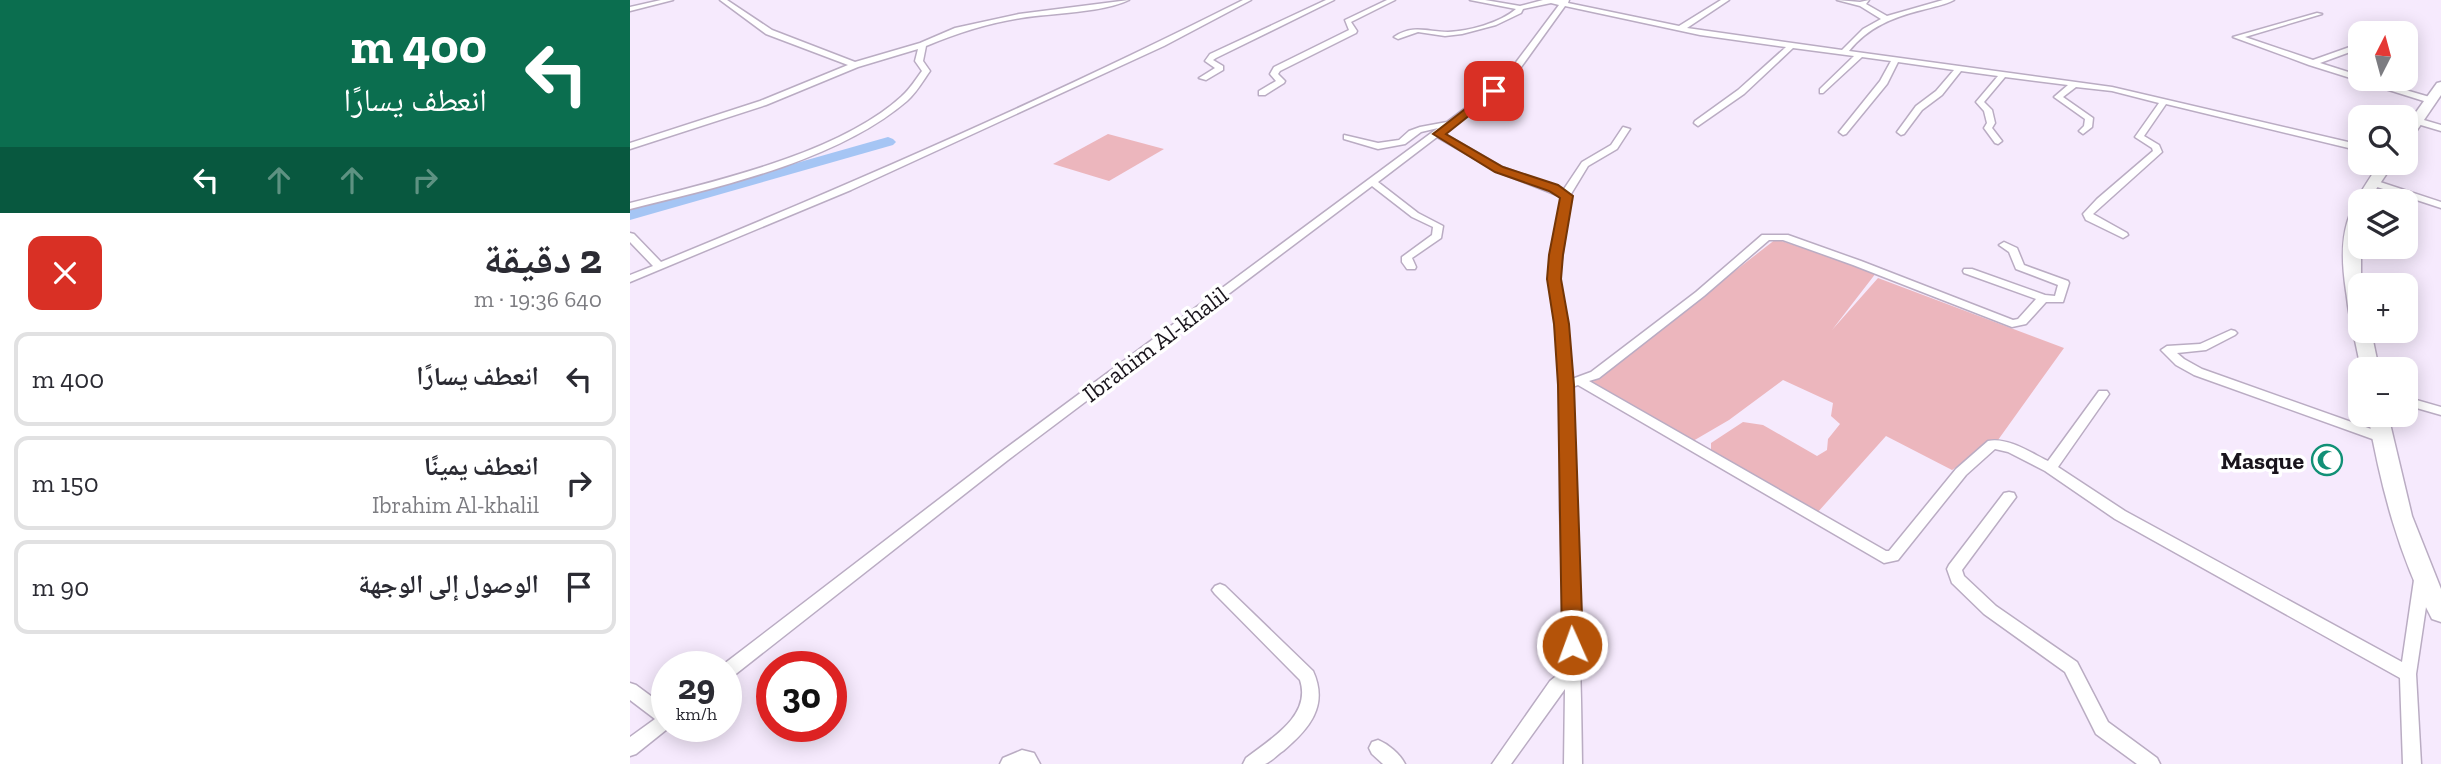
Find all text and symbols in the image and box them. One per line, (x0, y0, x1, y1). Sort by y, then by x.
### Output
text: 400 m (351, 17, 487, 76)
north arrow (2348, 21, 2418, 91)
map controls (2348, 21, 2418, 427)
icon: left (511, 28, 602, 119)
pin (1464, 61, 1524, 121)
icon: arrive (1475, 72, 1513, 110)
text: انعطف يسارًا (344, 81, 487, 119)
button: search (2348, 105, 2418, 175)
icon: left (187, 161, 225, 199)
icon: ahead (260, 161, 298, 199)
icon: ahead (333, 161, 371, 199)
icon: right (406, 161, 444, 199)
button: layers (2348, 189, 2418, 259)
text: 2 دقيقة (483, 233, 602, 284)
button: close (28, 236, 102, 310)
button: + (2348, 273, 2418, 343)
street label: Ibrahim Al-khalil (1077, 280, 1233, 408)
text: 640 m · 19:36 (474, 285, 602, 313)
button: − (2348, 357, 2418, 427)
text: انعطف يسارًا (416, 360, 539, 392)
icon: left (560, 360, 598, 398)
text: 400 m (32, 363, 104, 395)
mosque icon: Masque (2310, 443, 2344, 477)
place label: Masque (2221, 446, 2304, 475)
text: انعطف يمينًا (424, 450, 539, 482)
icon: right (560, 464, 598, 502)
text: 150 m (32, 467, 99, 499)
text: Ibrahim Al-khalil (372, 491, 539, 519)
text: الوصول إلى الوجهة (358, 568, 539, 600)
icon: arrive (560, 568, 598, 606)
text: 90 m (32, 571, 89, 603)
position arrow (1535, 608, 1609, 682)
speed limit sign: 30 (756, 651, 847, 742)
text: 29 (678, 666, 715, 708)
text: km/h (676, 703, 717, 725)

